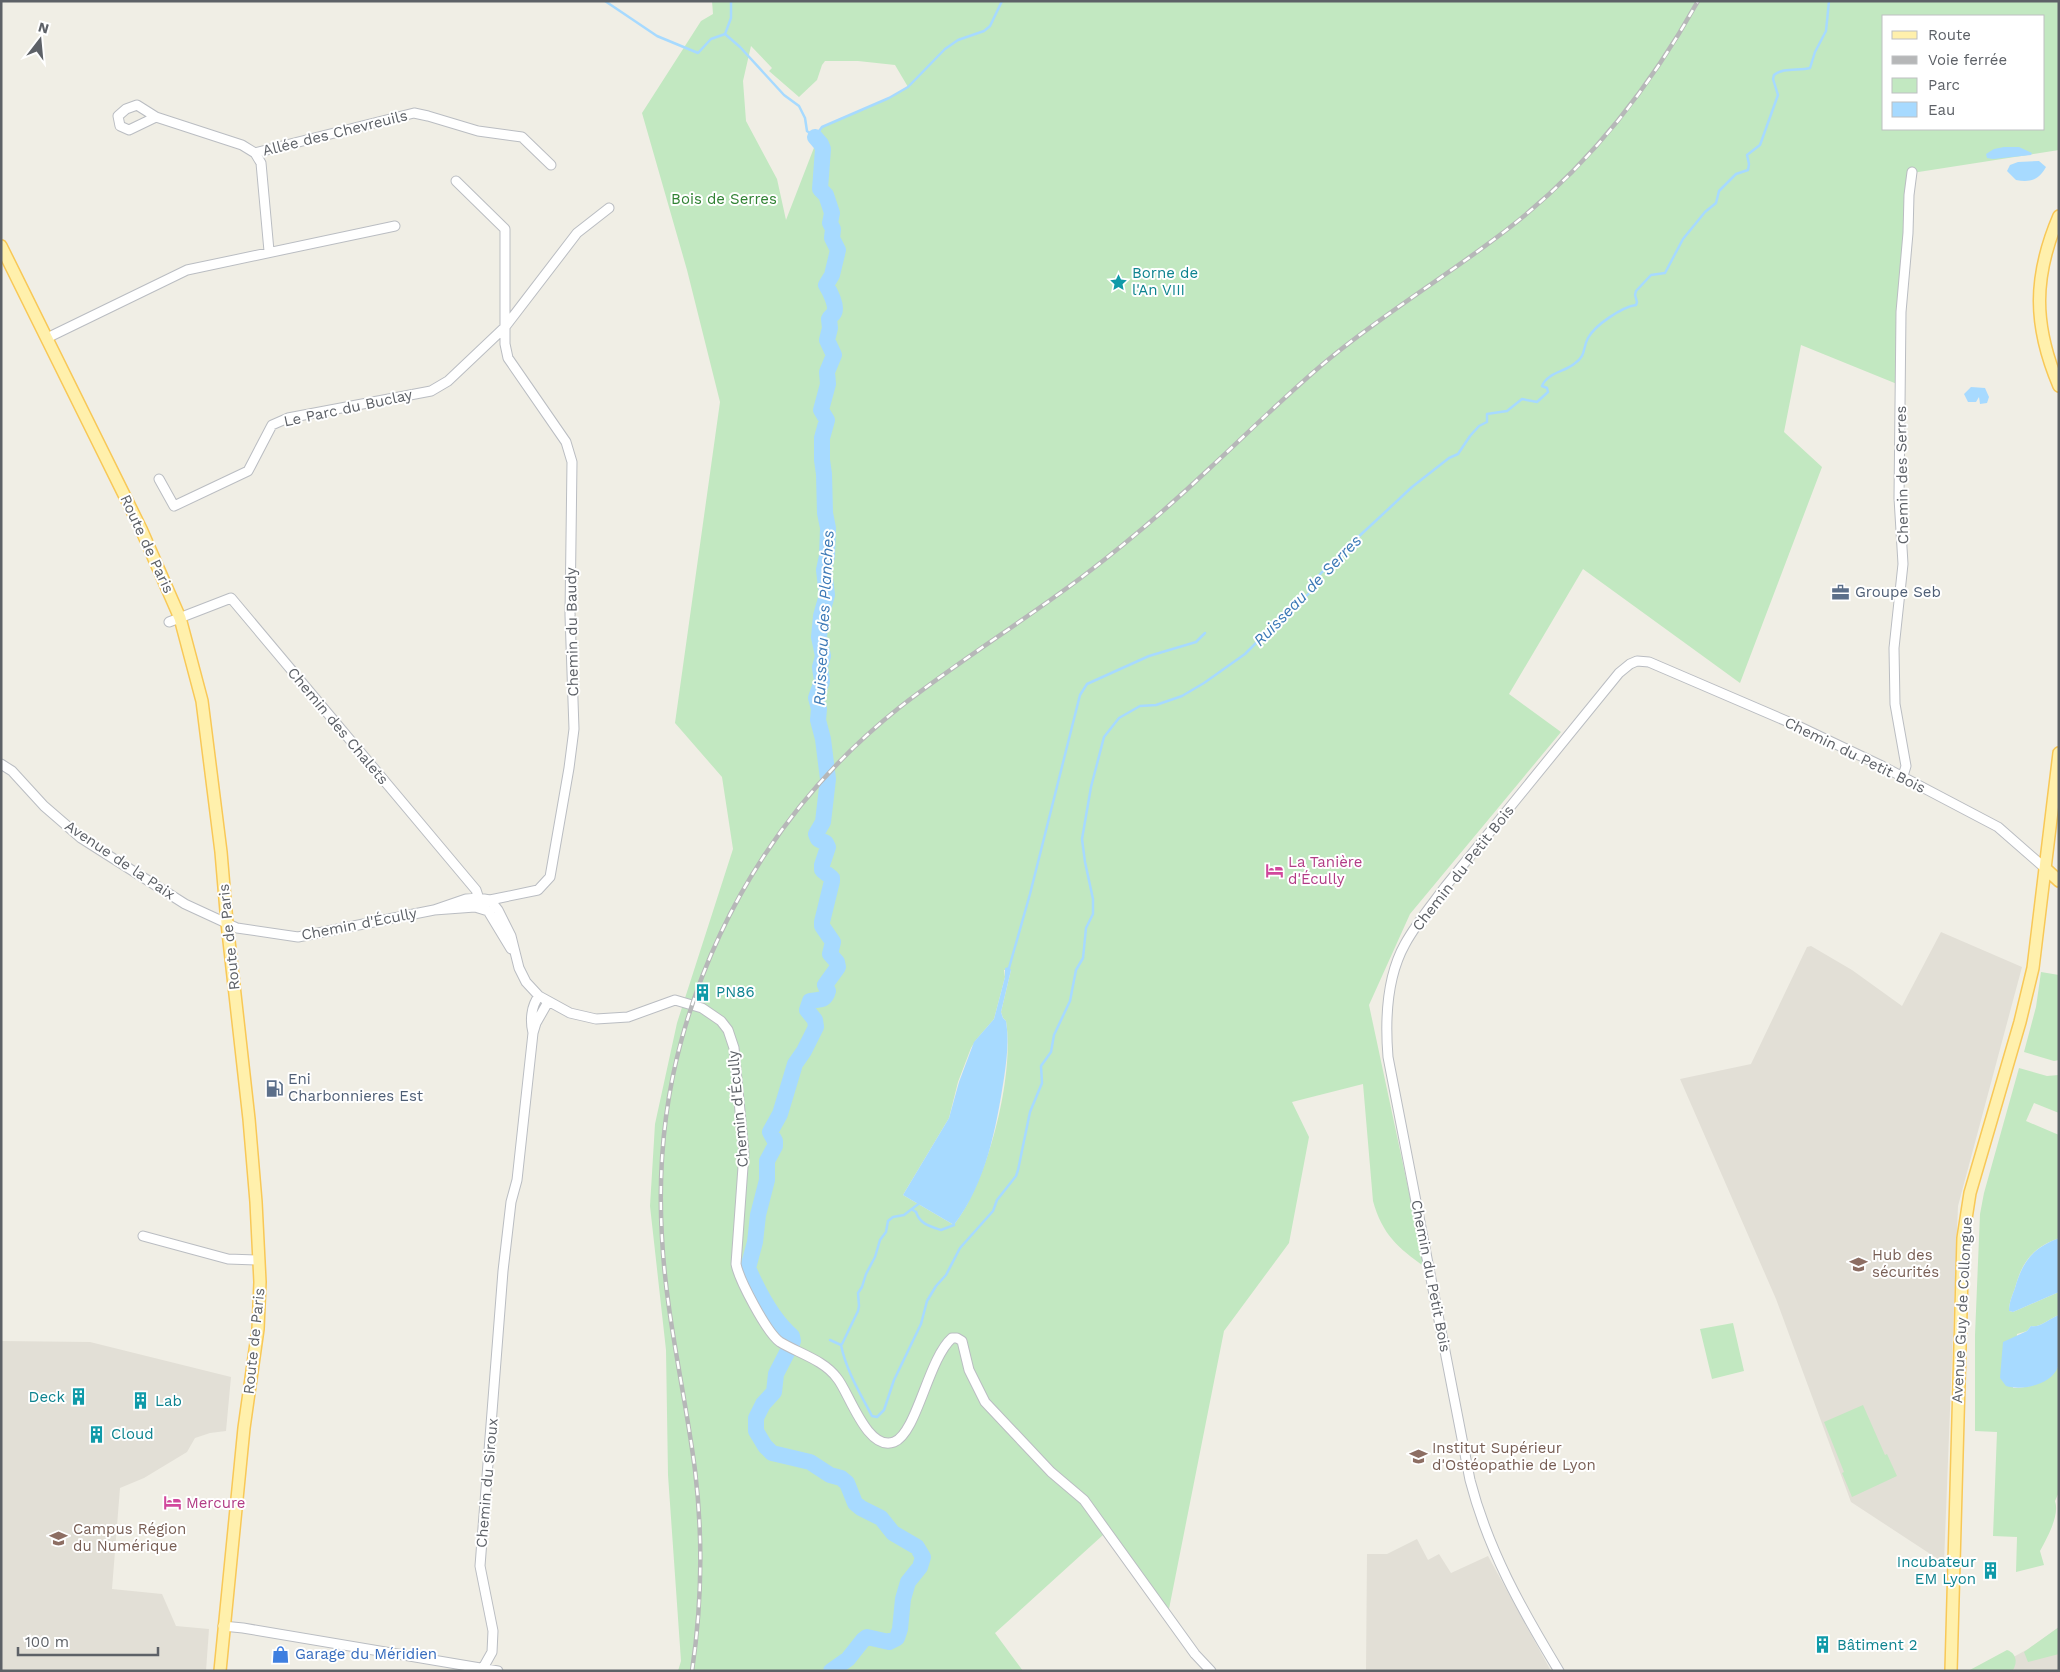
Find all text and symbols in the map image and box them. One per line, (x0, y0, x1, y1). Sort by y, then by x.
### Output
north arrow (15, 15, 65, 65)
legend (1882, 15, 2045, 130)
text: N (36, 18, 51, 37)
text: Route (1928, 26, 1971, 44)
text: Voie ferrée (1928, 51, 2007, 69)
text: Parc (1928, 76, 1960, 94)
text: Eau (1928, 101, 1955, 119)
street label: Allée des Chevreuils (261, 106, 409, 160)
park label: Bois de Serres (671, 190, 777, 208)
place label: Borne de l'An VIII (1132, 264, 1198, 299)
place icon: Borne de l'An VIII (1108, 272, 1128, 292)
street label: Le Parc du Buclay (282, 386, 414, 430)
street label: Chemin des Serres (1892, 405, 1912, 545)
street label: Route de Paris (116, 492, 178, 596)
water label: Ruisseau des Planches (809, 530, 838, 706)
water label: Ruisseau de Serres (1249, 531, 1365, 650)
street label: Chemin du Baudy (562, 567, 582, 697)
office icon: Groupe Seb (1831, 582, 1851, 602)
place label: Groupe Seb (1855, 583, 1941, 601)
street label: Chemin des Chalets (284, 664, 392, 788)
street label: Chemin du Petit Bois (1782, 713, 1928, 797)
street label: Chemin du Petit Bois (1408, 802, 1518, 934)
street label: Avenue de la Paix (62, 817, 178, 903)
place label: La Tanière d'Écully (1288, 853, 1362, 888)
hotel icon: La Tanière d'Écully (1264, 861, 1284, 881)
street label: Route de Paris (214, 883, 244, 991)
street label: Chemin d'Écully (300, 904, 419, 944)
building icon: PN86 (692, 982, 712, 1002)
place label: PN86 (716, 983, 755, 1001)
street label: Chemin d'Écully (724, 1050, 752, 1168)
place label: Eni Charbonnieres Est (288, 1070, 424, 1105)
fuel station icon: Eni Charbonnieres Est (264, 1078, 284, 1098)
street label: Chemin du Petit Bois (1407, 1198, 1455, 1354)
street label: Avenue Guy de Collongue (1948, 1216, 1976, 1404)
place label: Hub des sécurités (1872, 1246, 1939, 1281)
school or university icon: Hub des sécurités (1848, 1254, 1868, 1274)
street label: Route de Paris (239, 1287, 269, 1395)
building icon: Deck (69, 1387, 89, 1407)
place label: Deck (29, 1388, 65, 1406)
building icon: Lab (131, 1391, 151, 1411)
place label: Lab (155, 1392, 182, 1410)
street label: Chemin du Siroux (472, 1417, 502, 1549)
building icon: Cloud (87, 1424, 107, 1444)
place label: Cloud (111, 1425, 154, 1443)
place label: Institut Supérieur d'Ostéopathie de Lyon (1432, 1439, 1596, 1474)
school or university icon: Institut Supérieur d'Ostéopathie de Lyon (1408, 1447, 1428, 1467)
hotel icon: Mercure (162, 1493, 182, 1513)
place label: Mercure (186, 1494, 245, 1512)
place label: Campus Région du Numérique (73, 1520, 186, 1555)
school or university icon: Campus Région du Numérique (49, 1528, 69, 1548)
place label: Incubateur EM Lyon (1897, 1553, 1976, 1588)
building icon: Incubateur EM Lyon (1980, 1561, 2000, 1581)
scale bar (18, 1624, 158, 1656)
text: 100 m (25, 1633, 69, 1651)
building icon: Bâtiment 2 (1813, 1635, 1833, 1655)
place label: Bâtiment 2 (1837, 1636, 1918, 1654)
shop icon: Garage du Méridien (271, 1644, 291, 1664)
place label: Garage du Méridien (295, 1645, 437, 1663)

